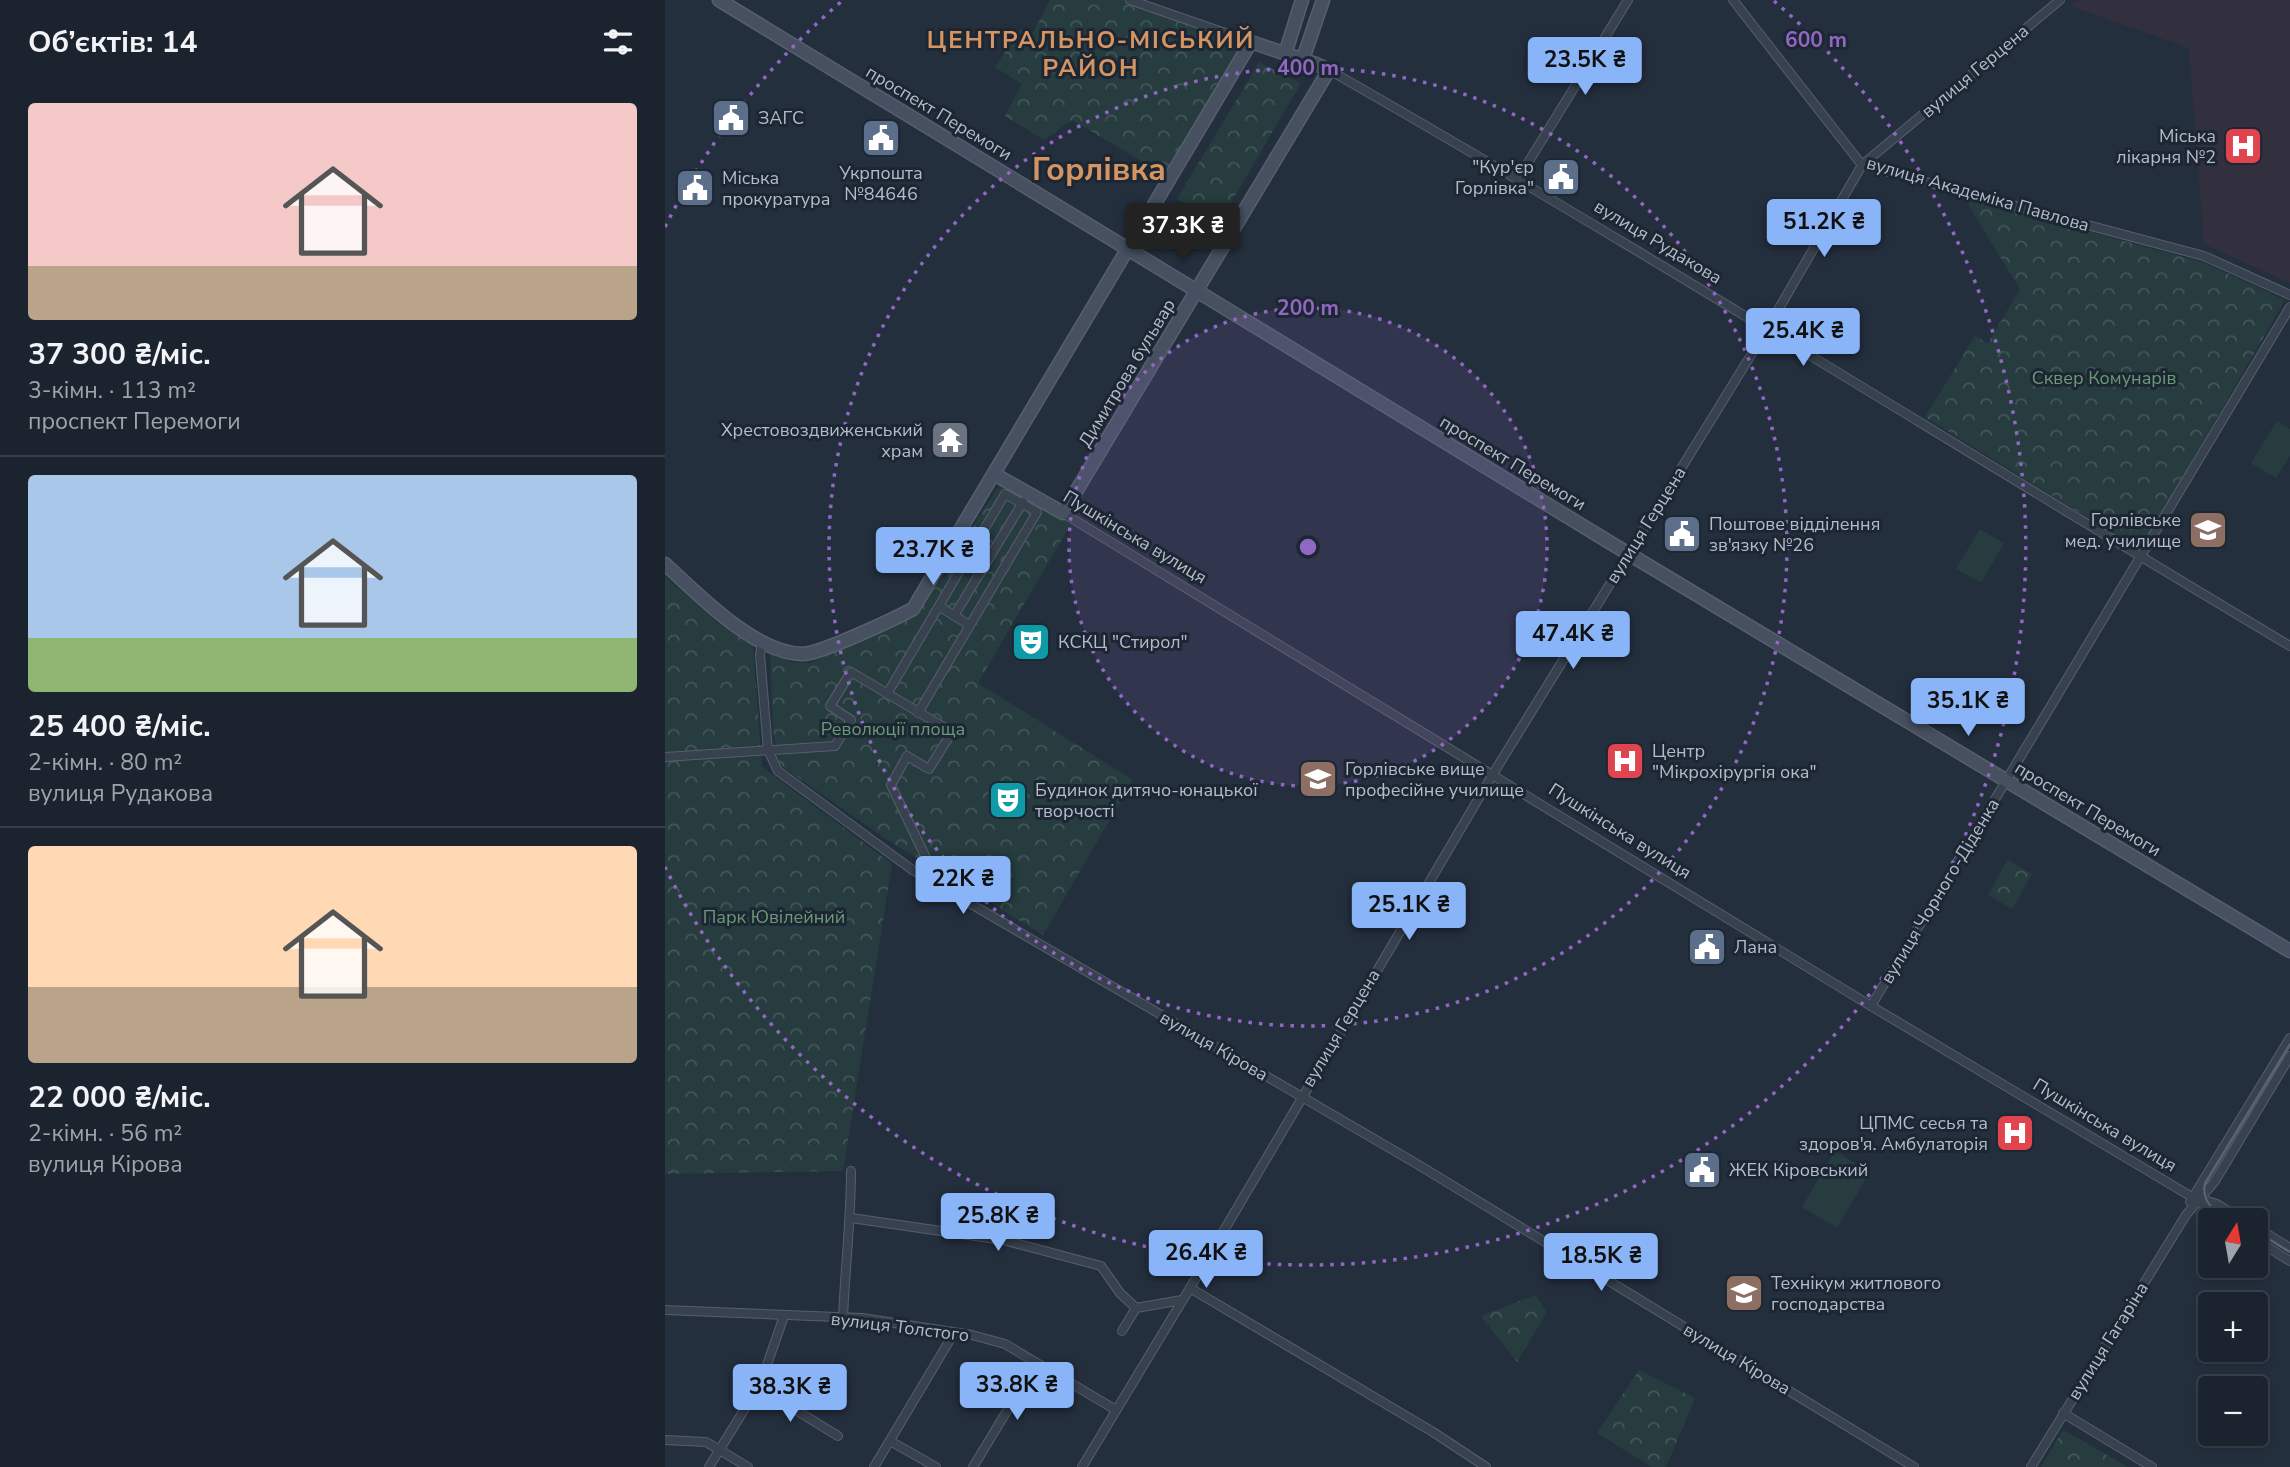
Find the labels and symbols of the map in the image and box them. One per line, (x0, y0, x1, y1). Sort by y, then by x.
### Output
street label: вулиця Герцена (1916, 19, 2034, 123)
district label: ЦЕНТРАЛЬНО-МІСЬКИЙ РАЙОН (927, 24, 1255, 84)
text: 600 m (1785, 26, 1847, 54)
pin: 23.5K ₴ (1520, 38, 1650, 97)
text: 400 m (1277, 54, 1339, 82)
street label: проспект Перемоги (861, 60, 1017, 166)
public building icon: ЗАГС (710, 97, 752, 139)
place label: ЗАГС (758, 106, 804, 130)
public building icon: Укрпошта №84646 (860, 117, 902, 159)
place label: Міська лікарня №2 (2116, 124, 2216, 169)
hospital icon: Міська лікарня №2 (2222, 125, 2264, 167)
district label: Горлівка (1032, 148, 1166, 191)
street label: вулиця Академіка Павлова (1864, 151, 2092, 237)
place label: "Кур'єр Горлівка" (1455, 155, 1534, 200)
public building icon: "Кур'єр Горлівка" (1540, 156, 1582, 198)
place label: Укрпошта №84646 (838, 161, 923, 206)
place label: Міська прокуратура (722, 166, 830, 211)
public building icon: Міська прокуратура (674, 167, 716, 209)
street label: вулиця Рудакова (1590, 194, 1726, 290)
pin: 51.2K ₴ (1759, 200, 1889, 259)
pin: 37.3K ₴ (1118, 204, 1248, 263)
street label: Димитрова бульвар (1073, 294, 1181, 452)
text: 200 m (1277, 294, 1339, 322)
pin: 25.4K ₴ (1738, 308, 1868, 368)
park label: Сквер Комунарів (2032, 366, 2176, 390)
street label: проспект Перемоги (1435, 410, 1591, 516)
place label: Хрестовоздвиженський храм (721, 418, 923, 463)
temple icon: Хрестовоздвиженський храм (929, 419, 971, 461)
street label: вулиця Герцена (1600, 462, 1692, 588)
street label: Пушкінська вулиця (1059, 485, 1211, 589)
place label: Горлівське мед. училище (2065, 508, 2181, 553)
school or university icon: Горлівське мед. училище (2187, 509, 2229, 551)
place label: Поштове відділення зв'язку №26 (1709, 512, 1880, 557)
public building icon: Поштове відділення зв'язку №26 (1661, 513, 1703, 555)
pin: 23.7K ₴ (868, 528, 998, 587)
centre of rings (1296, 535, 1320, 559)
pin: 47.4K ₴ (1508, 612, 1638, 671)
theatre icon: КСКЦ "Стирол" (1010, 621, 1052, 663)
place label: КСКЦ "Стирол" (1058, 630, 1188, 654)
pin: 35.1K ₴ (1903, 678, 2033, 738)
park label: Революції площа (821, 717, 965, 741)
place label: Центр "Мікрохірургія ока" (1652, 739, 1817, 784)
hospital icon: Центр "Мікрохірургія ока" (1604, 740, 1646, 782)
street label: проспект Перемоги (2010, 756, 2166, 862)
place label: Горлівське вище професійне училище (1345, 757, 1524, 802)
school or university icon: Горлівське вище професійне училище (1297, 758, 1339, 800)
street label: Пушкінська вулиця (1544, 777, 1696, 885)
place label: Будинок дитячо-юнацької творчості (1035, 778, 1258, 823)
theatre icon: Будинок дитячо-юнацької творчості (987, 779, 1029, 821)
street label: вулиця Чорного-Діденка (1875, 794, 2005, 988)
pin: 22K ₴ (914, 856, 1012, 916)
pin: 25.1K ₴ (1344, 883, 1474, 942)
park label: Парк Ювілейний (703, 905, 845, 929)
public building icon: Лана (1686, 926, 1728, 968)
place label: Лана (1734, 935, 1777, 959)
street label: вулиця Герцена (1296, 965, 1386, 1091)
street label: вулиця Кірова (1156, 1005, 1272, 1087)
street label: Пушкінська вулиця (2029, 1073, 2181, 1177)
place label: ЦПМС сесья та здоров'я. Амбулаторія (1799, 1111, 1988, 1156)
hospital icon: ЦПМС сесья та здоров'я. Амбулаторія (1994, 1112, 2036, 1154)
public building icon: ЖЕК Кіровський (1681, 1149, 1723, 1191)
place label: ЖЕК Кіровський (1729, 1158, 1868, 1182)
pin: 25.8K ₴ (933, 1194, 1063, 1253)
north arrow (2198, 1208, 2268, 1278)
pin: 26.4K ₴ (1141, 1230, 1271, 1290)
pin: 18.5K ₴ (1536, 1234, 1666, 1293)
place label: Технікум житлового господарства (1771, 1271, 1941, 1316)
school or university icon: Технікум житлового господарства (1723, 1272, 1765, 1314)
street label: вулиця Гагаріна (2062, 1278, 2154, 1404)
street label: вулиця Толстого (829, 1307, 971, 1347)
street label: вулиця Кірова (1679, 1318, 1795, 1400)
pin: 33.8K ₴ (952, 1362, 1082, 1422)
pin: 38.3K ₴ (725, 1364, 855, 1424)

